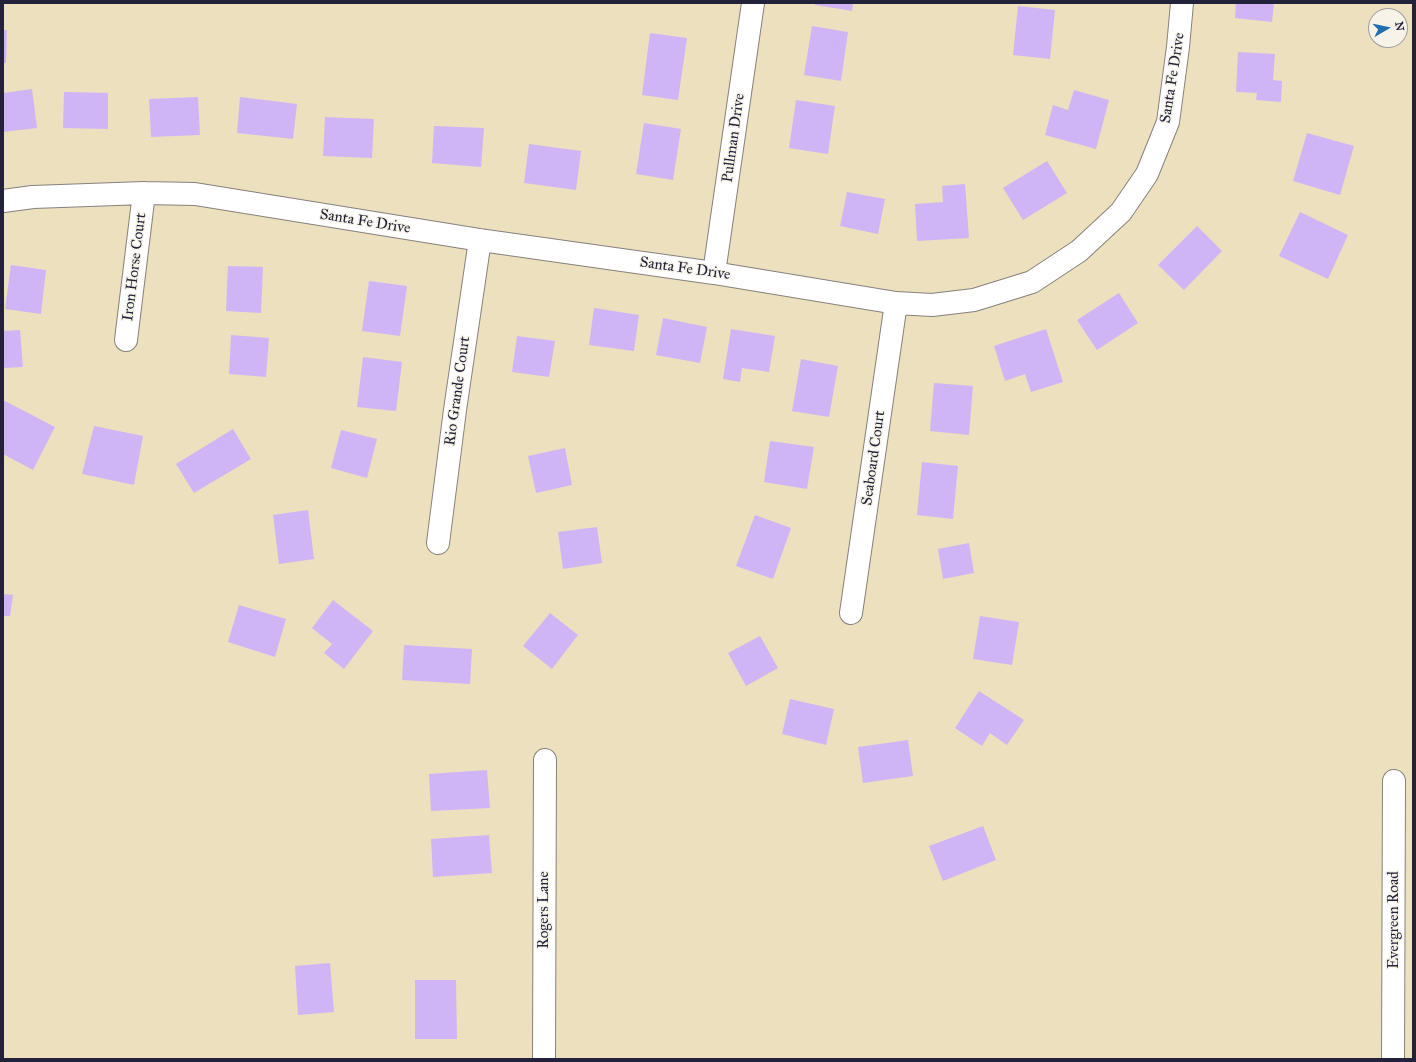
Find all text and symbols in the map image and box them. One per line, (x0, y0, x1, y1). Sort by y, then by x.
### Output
north arrow (1368, 8, 1408, 48)
text: N (1392, 21, 1407, 32)
street label: Santa Fe Drive (1157, 31, 1189, 125)
street label: Pullman Drive (719, 92, 749, 184)
street label: Santa Fe Drive (318, 206, 412, 238)
street label: Iron Horse Court (119, 212, 151, 322)
street label: Santa Fe Drive (638, 254, 732, 284)
street label: Rio Grande Court (441, 335, 475, 447)
street label: Seaboard Court (858, 409, 890, 507)
street label: Rogers Lane (535, 871, 553, 949)
street label: Evergreen Road (1385, 871, 1403, 969)

